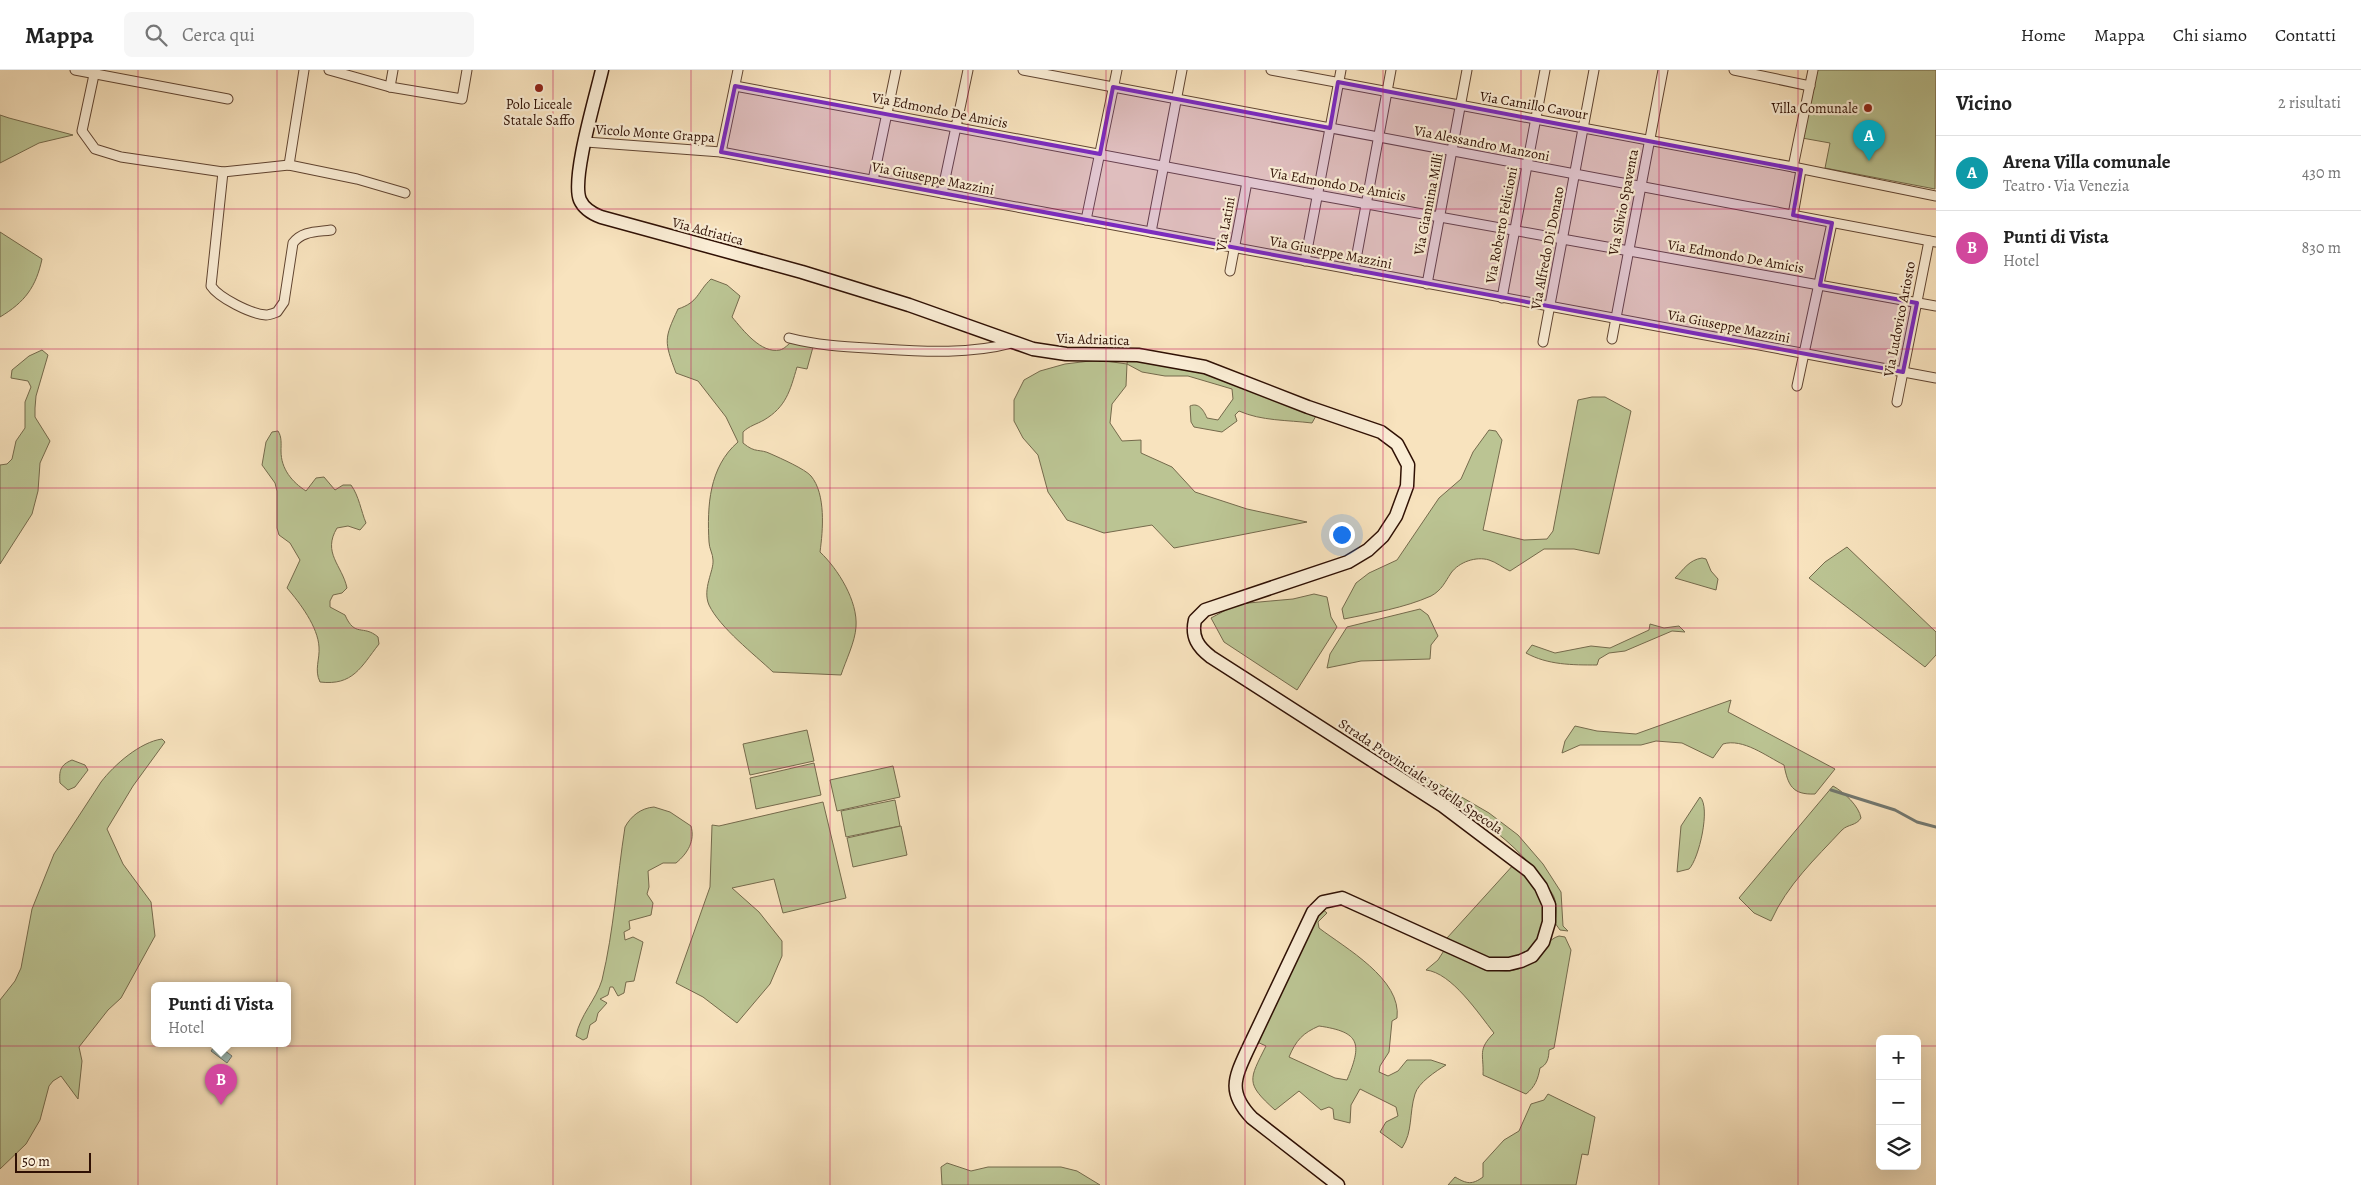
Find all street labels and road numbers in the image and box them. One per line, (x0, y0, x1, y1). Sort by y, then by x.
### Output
street label: Via Camillo Cavour (1477, 86, 1590, 124)
street label: Via Edmondo De Amicis (869, 88, 1010, 133)
street label: Vicolo Monte Grappa (594, 120, 716, 147)
street label: Via Alessandro Manzoni (1412, 121, 1551, 166)
street label: Via Silvio Spaventa (1604, 147, 1643, 258)
street label: Via Giannina Milli (1409, 151, 1448, 258)
street label: Via Giuseppe Mazzini (869, 157, 996, 200)
street label: Via Edmondo De Amicis (1267, 163, 1408, 206)
street label: Via Roberto Felicioni (1481, 165, 1522, 286)
street label: Via Alfredo Di Donato (1526, 185, 1569, 312)
street label: Via Latini (1211, 195, 1240, 254)
street label: Via Adriatica (669, 213, 746, 250)
street label: Via Giuseppe Mazzini (1267, 231, 1394, 274)
street label: Via Edmondo De Amicis (1665, 235, 1806, 278)
street label: Via Ludovico Ariosto (1879, 260, 1920, 379)
street label: Via Giuseppe Mazzini (1665, 305, 1792, 348)
street label: Via Adriatica (1055, 329, 1130, 350)
street label: Strada Provinciale 19 della Specola (1335, 714, 1507, 839)

